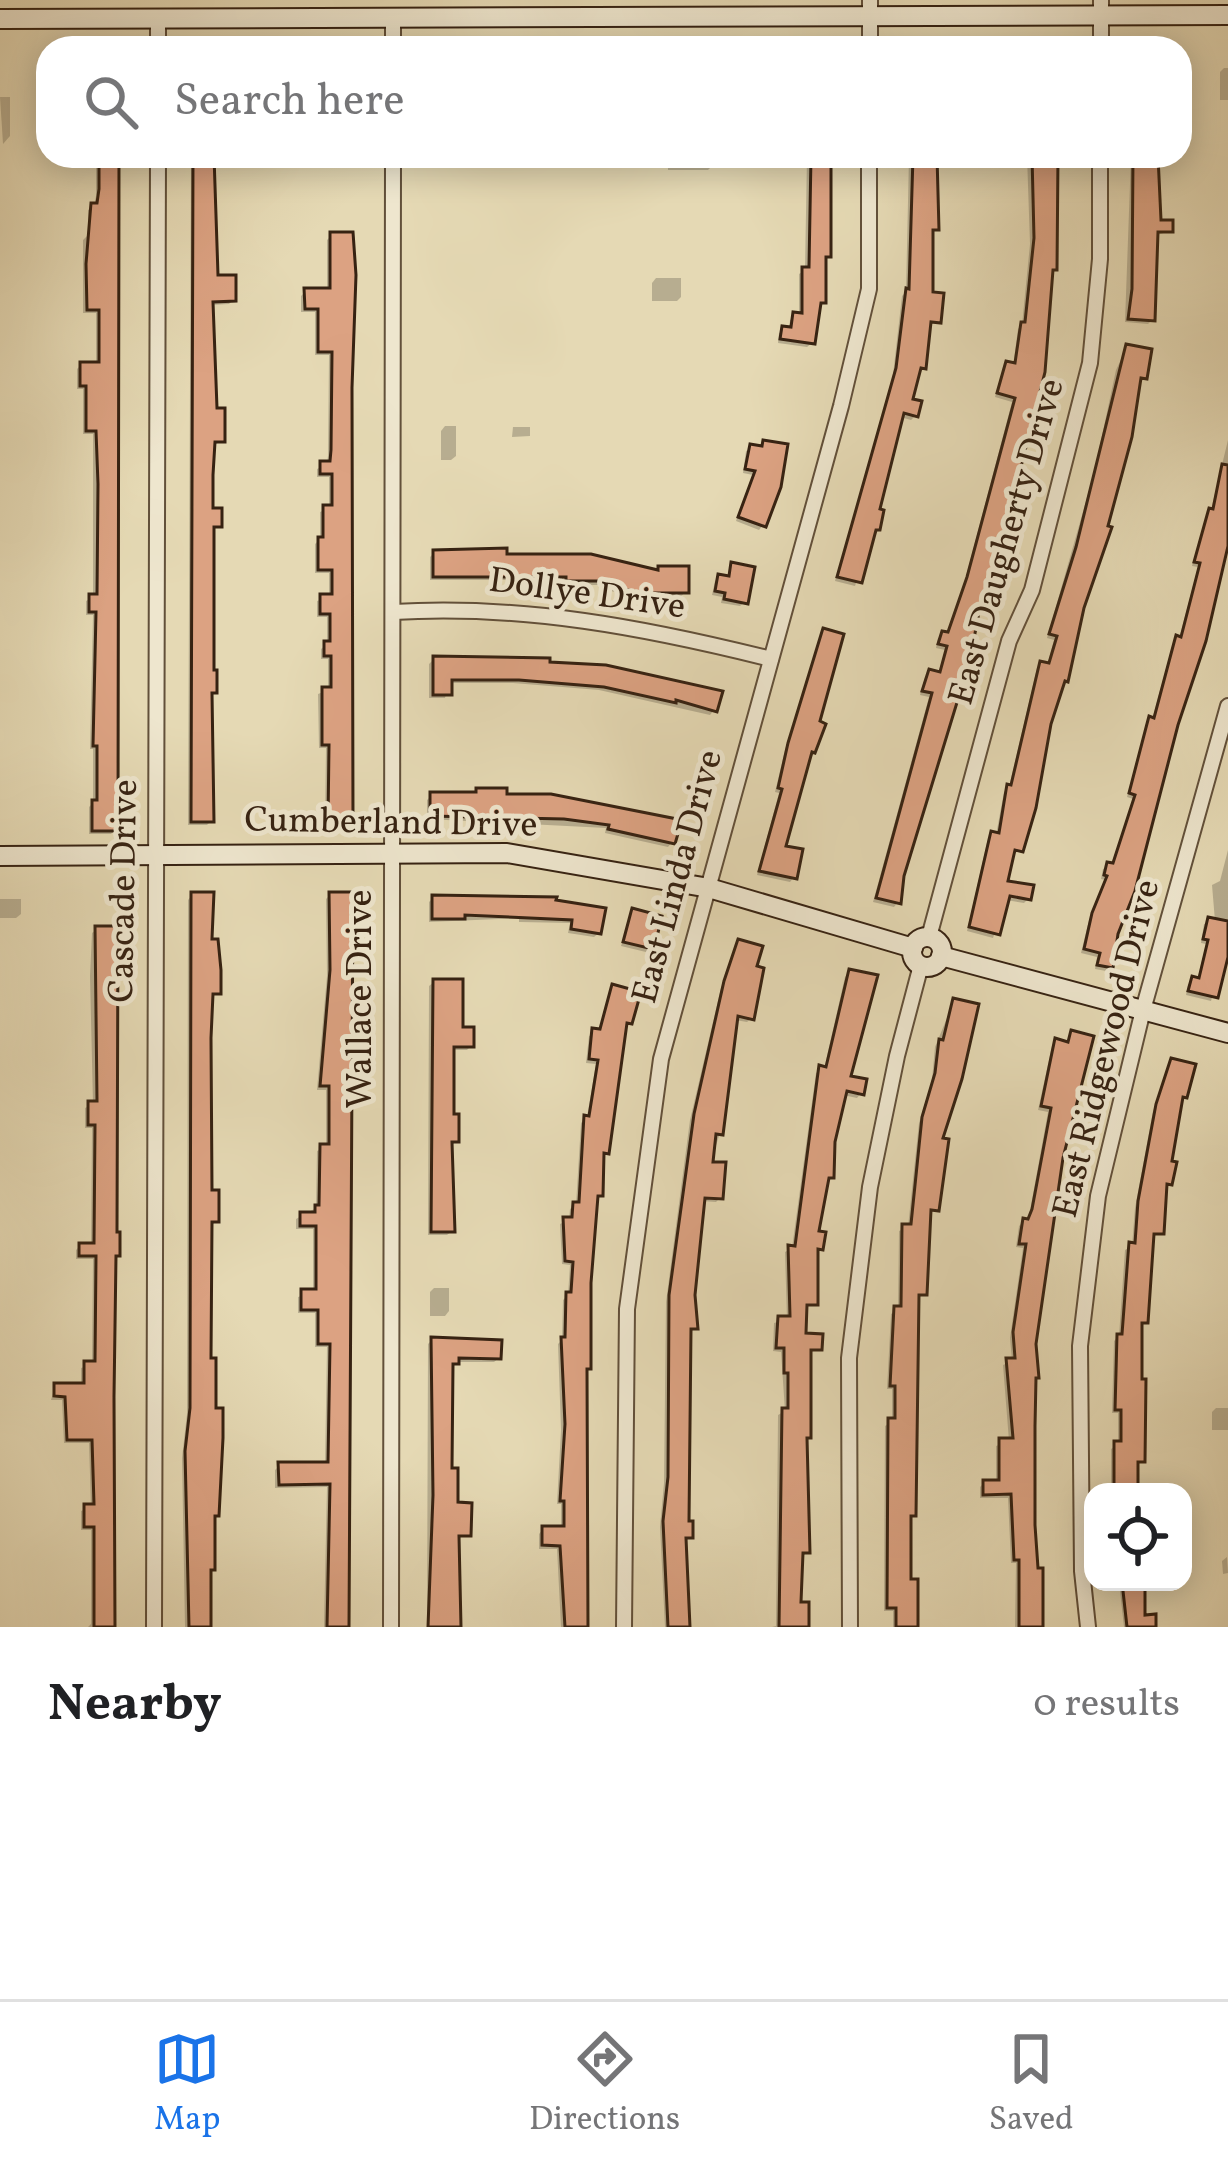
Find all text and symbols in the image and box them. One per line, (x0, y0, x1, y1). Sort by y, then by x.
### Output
search box (36, 36, 1192, 168)
icon: search (78, 69, 144, 135)
text: Search here (174, 71, 405, 134)
street label: East Daugherty Drive (937, 373, 1079, 711)
street label: Dollye Drive (486, 556, 688, 634)
street label: East Linda Drive (621, 745, 737, 1009)
street label: Cascade Drive (98, 779, 152, 1003)
street label: Cumberland Drive (244, 796, 538, 852)
street label: East Ridgewood Drive (1042, 875, 1174, 1223)
street label: Wallace Drive (337, 889, 387, 1109)
map controls (1084, 1483, 1192, 1591)
button: locate (1084, 1483, 1192, 1591)
text: Nearby (48, 1670, 222, 1741)
text: 0 results (1033, 1678, 1180, 1732)
tab: Map (154, 2026, 220, 2144)
tab: Directions (529, 2026, 680, 2144)
tab: Saved (989, 2026, 1074, 2144)

